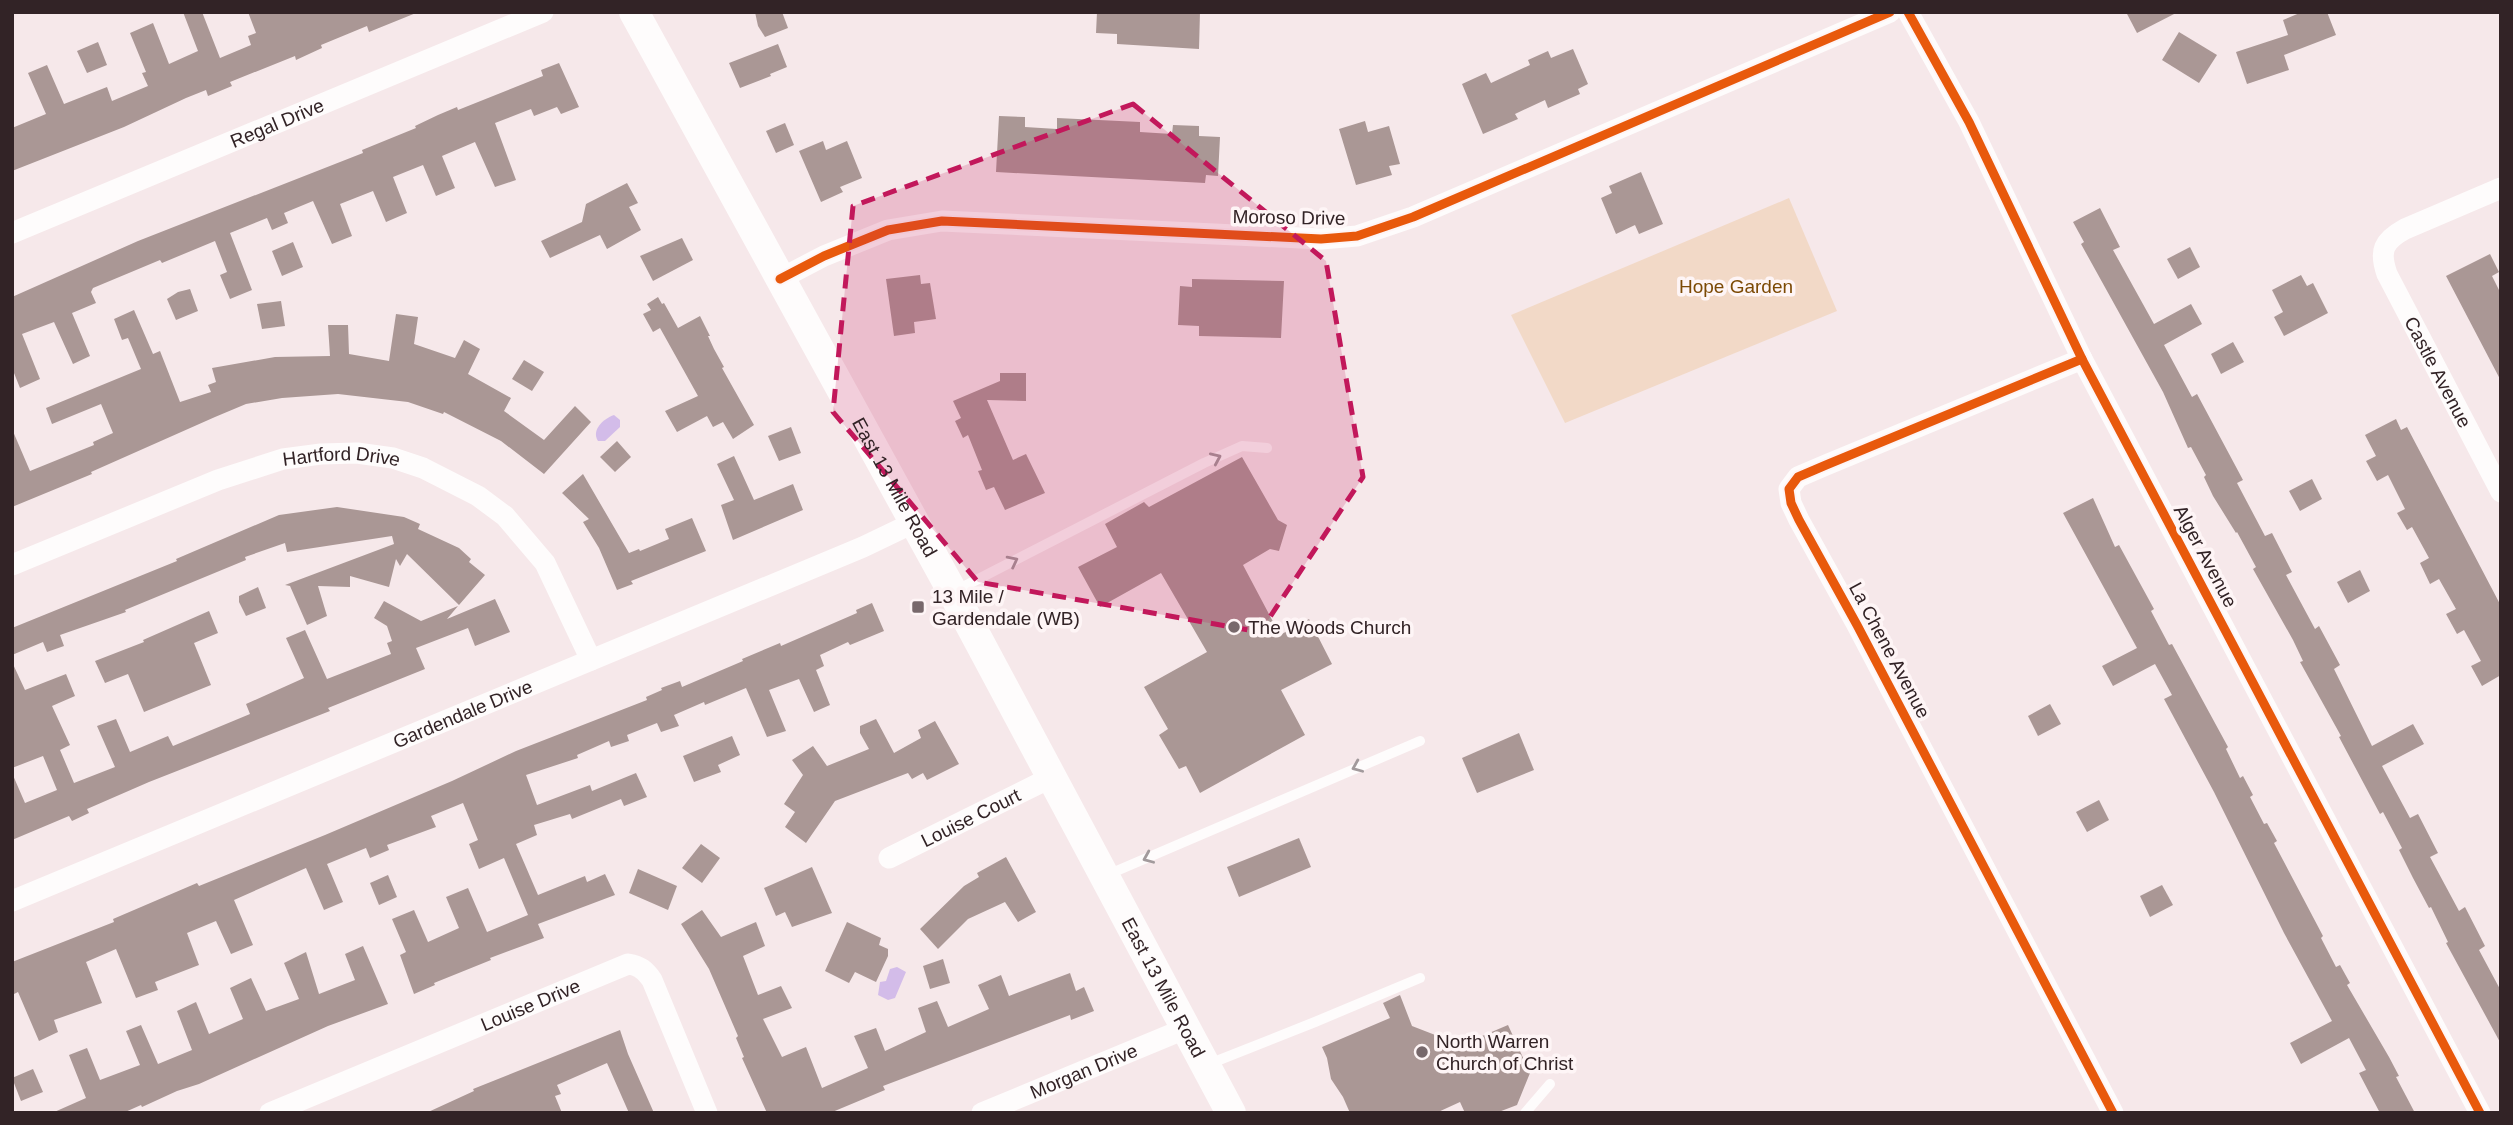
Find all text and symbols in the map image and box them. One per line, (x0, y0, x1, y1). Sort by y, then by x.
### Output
street label: Regal Drive (227, 94, 327, 152)
street label: Moroso Drive (1232, 206, 1346, 229)
park label: Hope Garden (1679, 276, 1793, 297)
street label: Castle Avenue (2400, 313, 2475, 431)
street label: East 13 Mile Road (848, 414, 941, 560)
street label: Hartford Drive (281, 443, 403, 471)
one-way arrow (1209, 452, 1221, 466)
street label: Alger Avenue (2170, 502, 2241, 611)
one-way arrow (1006, 556, 1018, 570)
street label: La Chene Avenue (1845, 579, 1934, 722)
place label: 13 Mile / Gardendale (WB) (932, 586, 1080, 629)
marker: 13 Mile / Gardendale (WB) (910, 599, 926, 615)
place label: The Woods Church (1248, 617, 1411, 638)
marker: The Woods Church (1226, 619, 1242, 635)
street label: Gardendale Drive (390, 676, 536, 752)
one-way arrow (1352, 759, 1364, 773)
street label: Louise Court (918, 784, 1024, 851)
one-way arrow (1143, 850, 1155, 864)
street label: East 13 Mile Road (1118, 914, 1209, 1061)
street label: Louise Drive (478, 975, 583, 1035)
place label: North Warren Church of Christ (1436, 1031, 1574, 1074)
street label: Morgan Drive (1027, 1040, 1141, 1103)
marker: North Warren Church of Christ (1414, 1044, 1430, 1060)

